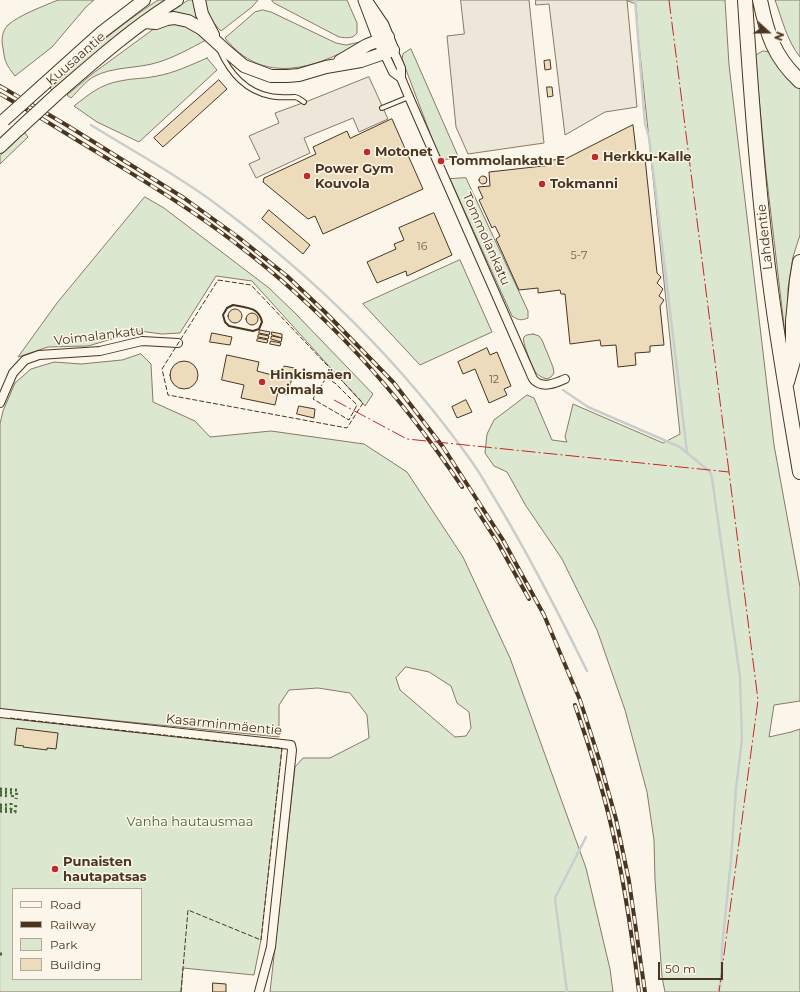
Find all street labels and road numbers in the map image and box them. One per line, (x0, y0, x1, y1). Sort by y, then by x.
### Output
street label: Kuusaantie (43, 29, 109, 89)
street label: Tommolankatu (459, 190, 513, 288)
street label: Lahdentie (754, 203, 776, 271)
street label: Voimalankatu (53, 323, 145, 349)
street label: Kasarminmäentie (165, 711, 283, 739)

